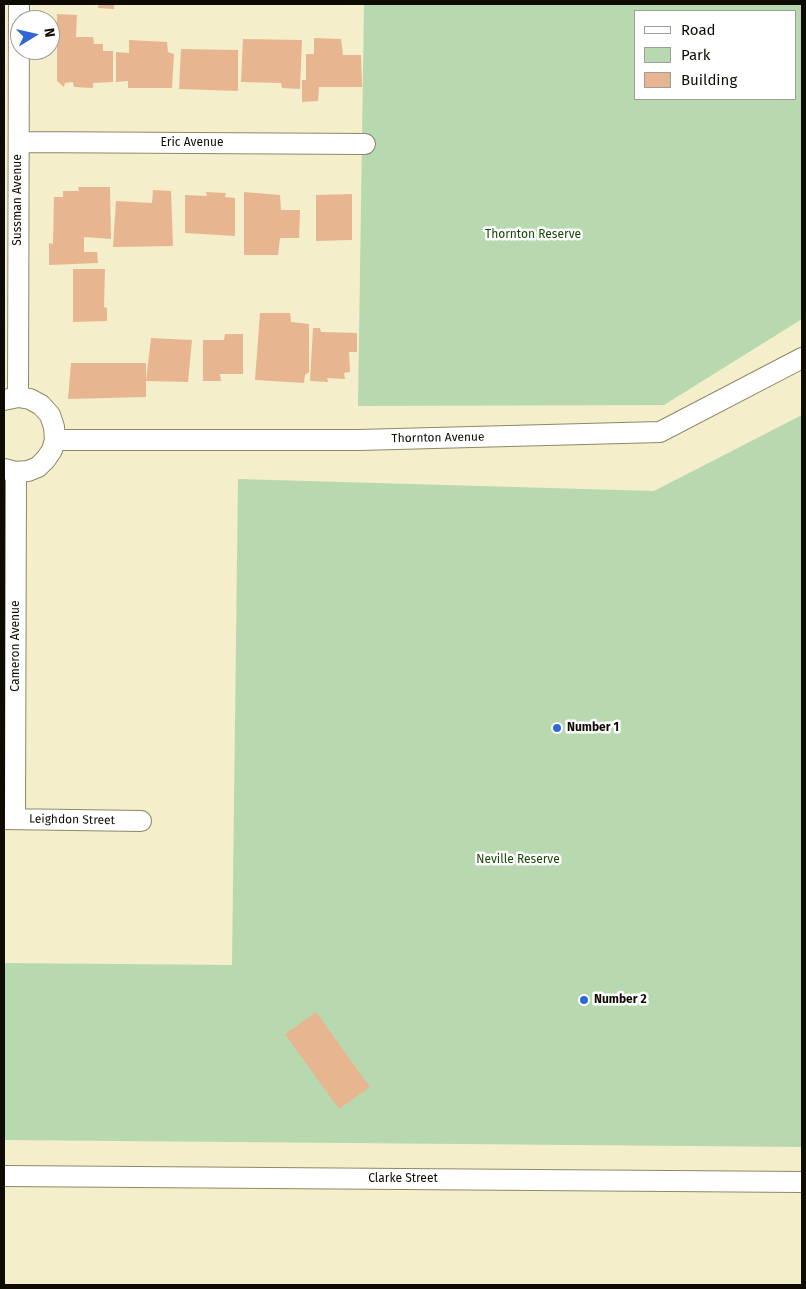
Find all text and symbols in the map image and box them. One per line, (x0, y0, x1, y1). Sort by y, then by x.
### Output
north arrow (10, 10, 60, 60)
legend (634, 10, 796, 100)
text: Road (681, 21, 716, 39)
text: N (40, 27, 58, 39)
text: Park (681, 46, 711, 64)
text: Building (681, 71, 737, 89)
street label: Eric Avenue (160, 136, 224, 150)
street label: Sussman Avenue (11, 154, 25, 246)
park label: Thornton Reserve (485, 228, 581, 242)
street label: Thornton Avenue (391, 430, 485, 446)
street label: Cameron Avenue (9, 600, 23, 692)
place label: Number 1 (567, 721, 619, 735)
marker: Number 1 (551, 722, 563, 734)
street label: Leighdon Street (29, 812, 115, 828)
park label: Neville Reserve (476, 853, 560, 867)
place label: Number 2 (594, 993, 647, 1007)
marker: Number 2 (578, 994, 590, 1006)
street label: Clarke Street (368, 1172, 438, 1186)

